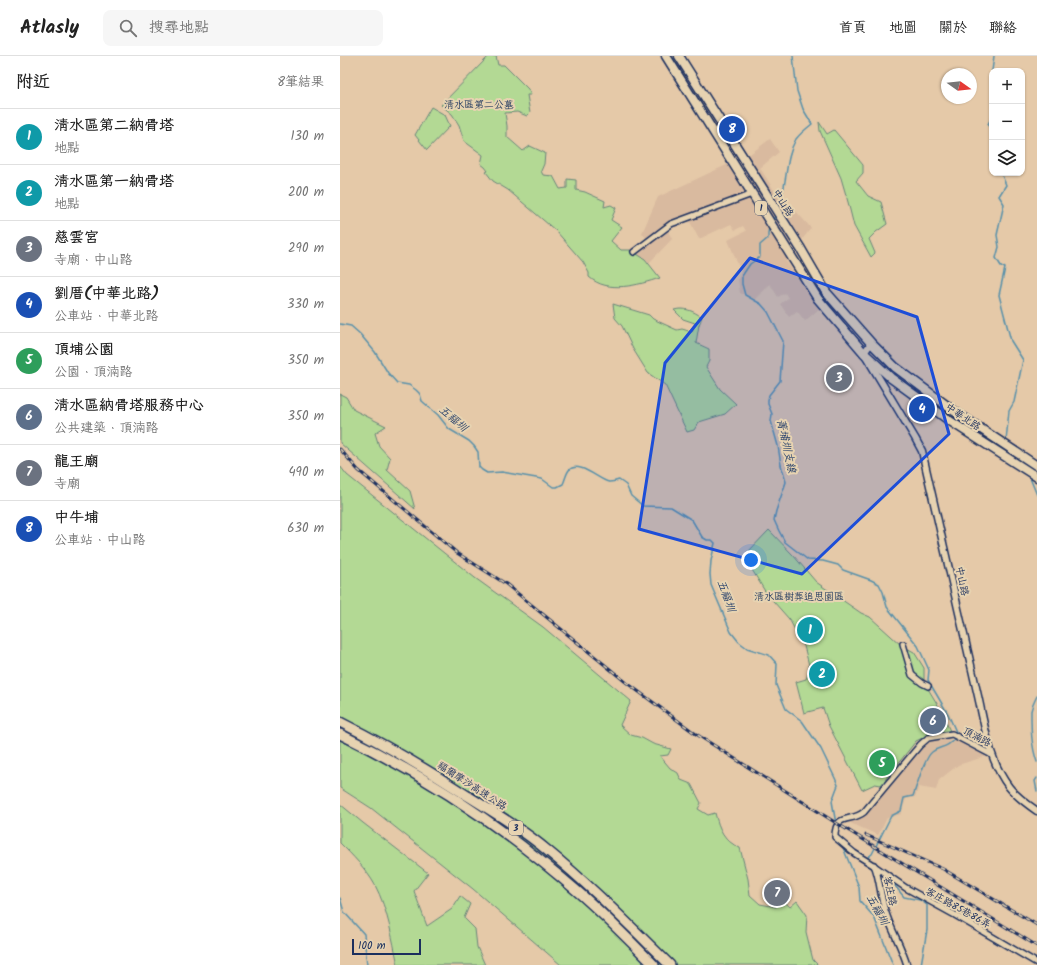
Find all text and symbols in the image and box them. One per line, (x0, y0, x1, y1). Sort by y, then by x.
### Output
search box (103, 10, 383, 46)
text: Atlasly (20, 13, 79, 43)
text: 搜尋地點 (149, 16, 209, 40)
icon: search (117, 17, 139, 39)
text: 首頁 (839, 17, 867, 39)
text: 地圖 (889, 17, 917, 39)
text: 關於 (939, 17, 967, 39)
text: 聯絡 (989, 17, 1017, 39)
north arrow (941, 68, 977, 104)
map controls (989, 68, 1025, 176)
button: + (989, 68, 1025, 104)
text: 附近 (16, 69, 50, 96)
text: 8筆結果 (277, 72, 324, 93)
park label: 清水區第二公墓 (444, 97, 514, 113)
button: − (989, 104, 1025, 140)
text: 清水區第二納骨塔 (54, 114, 174, 138)
pin: 8 (719, 114, 745, 144)
text: 1 (27, 126, 31, 147)
text: 130 m (290, 126, 324, 147)
text: 地點 (54, 138, 80, 159)
button: layers (989, 140, 1025, 176)
text: 清水區第一納骨塔 (54, 170, 174, 194)
text: 2 (25, 182, 33, 203)
text: 200 m (288, 182, 324, 203)
street label: 中山路 (768, 186, 798, 220)
text: 地點 (54, 194, 80, 215)
road number: 1 (755, 201, 767, 215)
text: 慈雲宮 (54, 226, 99, 250)
text: 3 (25, 238, 33, 259)
text: 290 m (288, 238, 324, 259)
text: 寺廟 · 中山路 (54, 250, 133, 271)
text: 劉厝(中華北路) (54, 282, 159, 306)
text: 4 (25, 294, 33, 315)
text: 330 m (287, 294, 324, 315)
text: 公車站 · 中華北路 (54, 306, 159, 327)
text: 頂埔公園 (54, 338, 114, 362)
text: 5 (26, 350, 32, 371)
text: 350 m (288, 350, 324, 371)
text: 公園 · 頂湳路 (54, 362, 133, 383)
pin: 3 (826, 363, 852, 393)
text: 清水區納骨塔服務中心 (54, 394, 204, 418)
pin: 4 (909, 394, 935, 424)
street label: 中華北路 (942, 399, 984, 435)
water label: 五福圳 (435, 401, 472, 437)
text: 6 (25, 406, 33, 427)
text: 350 m (288, 406, 324, 427)
water label: 菁埔圳支線 (771, 417, 801, 476)
text: 公共建築 · 頂湳路 (54, 418, 159, 439)
text: 龍王廟 (54, 450, 99, 474)
text: 7 (26, 462, 32, 483)
text: 490 m (288, 462, 324, 483)
text: 寺廟 (54, 474, 80, 495)
text: 中牛埔 (54, 506, 99, 530)
text: 8 (25, 518, 33, 539)
text: 630 m (287, 518, 324, 539)
text: 公車站 · 中山路 (54, 530, 146, 551)
your location (741, 550, 761, 570)
street label: 中山路 (951, 565, 973, 597)
water label: 五福圳 (712, 577, 740, 616)
park label: 清水區樹葬追思園區 (754, 589, 844, 605)
pin: 1 (797, 615, 823, 645)
pin: 2 (809, 659, 835, 689)
pin: 6 (920, 706, 946, 736)
street label: 頂湳路 (960, 723, 994, 751)
pin: 5 (869, 748, 895, 778)
street label: 福爾摩沙高速公路 (434, 758, 510, 814)
road number: 3 (509, 821, 523, 835)
street label: 客庄路 (879, 875, 901, 907)
pin: 7 (764, 878, 790, 908)
street label: 客庄路85巷86弄 (922, 883, 994, 933)
water label: 五福圳 (861, 891, 893, 930)
scale bar (352, 937, 421, 956)
text: 100 m (358, 937, 386, 955)

